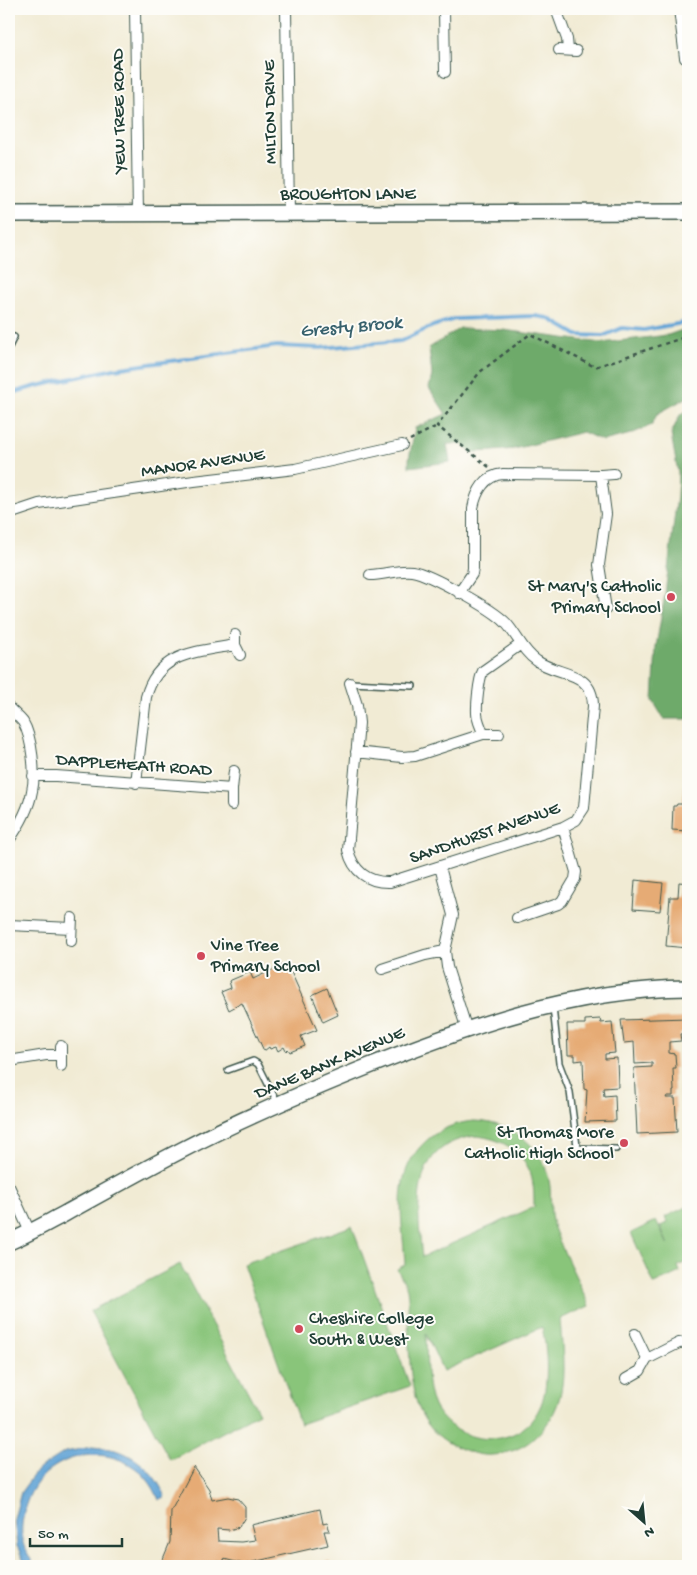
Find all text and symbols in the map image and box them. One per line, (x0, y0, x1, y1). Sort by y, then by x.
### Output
street label: YEW TREE ROAD (108, 48, 132, 176)
street label: MILTON DRIVE (260, 59, 282, 164)
street label: BROUGHTON LANE (279, 185, 416, 206)
water label: Gresty Brook (299, 312, 404, 344)
street label: MANOR AVENUE (140, 445, 267, 483)
place label: St Mary's Catholic Primary School (528, 577, 662, 619)
marker: St Mary's Catholic Primary School (665, 591, 677, 603)
street label: DAPPLEHEATH ROAD (54, 750, 213, 782)
street label: SANDHURST AVENUE (407, 798, 564, 870)
place label: Vine Tree Primary School (210, 936, 320, 978)
marker: Vine Tree Primary School (195, 950, 207, 962)
street label: DANE BANK AVENUE (251, 1023, 409, 1105)
place label: St Thomas More Catholic High School (465, 1123, 615, 1165)
marker: St Thomas More Catholic High School (618, 1137, 630, 1149)
place label: Cheshire College South & West (309, 1309, 434, 1351)
marker: Cheshire College South & West (293, 1323, 305, 1335)
north arrow (620, 1498, 670, 1548)
scale bar (30, 1515, 122, 1547)
text: N (641, 1522, 657, 1541)
text: 50 m (38, 1526, 69, 1544)

